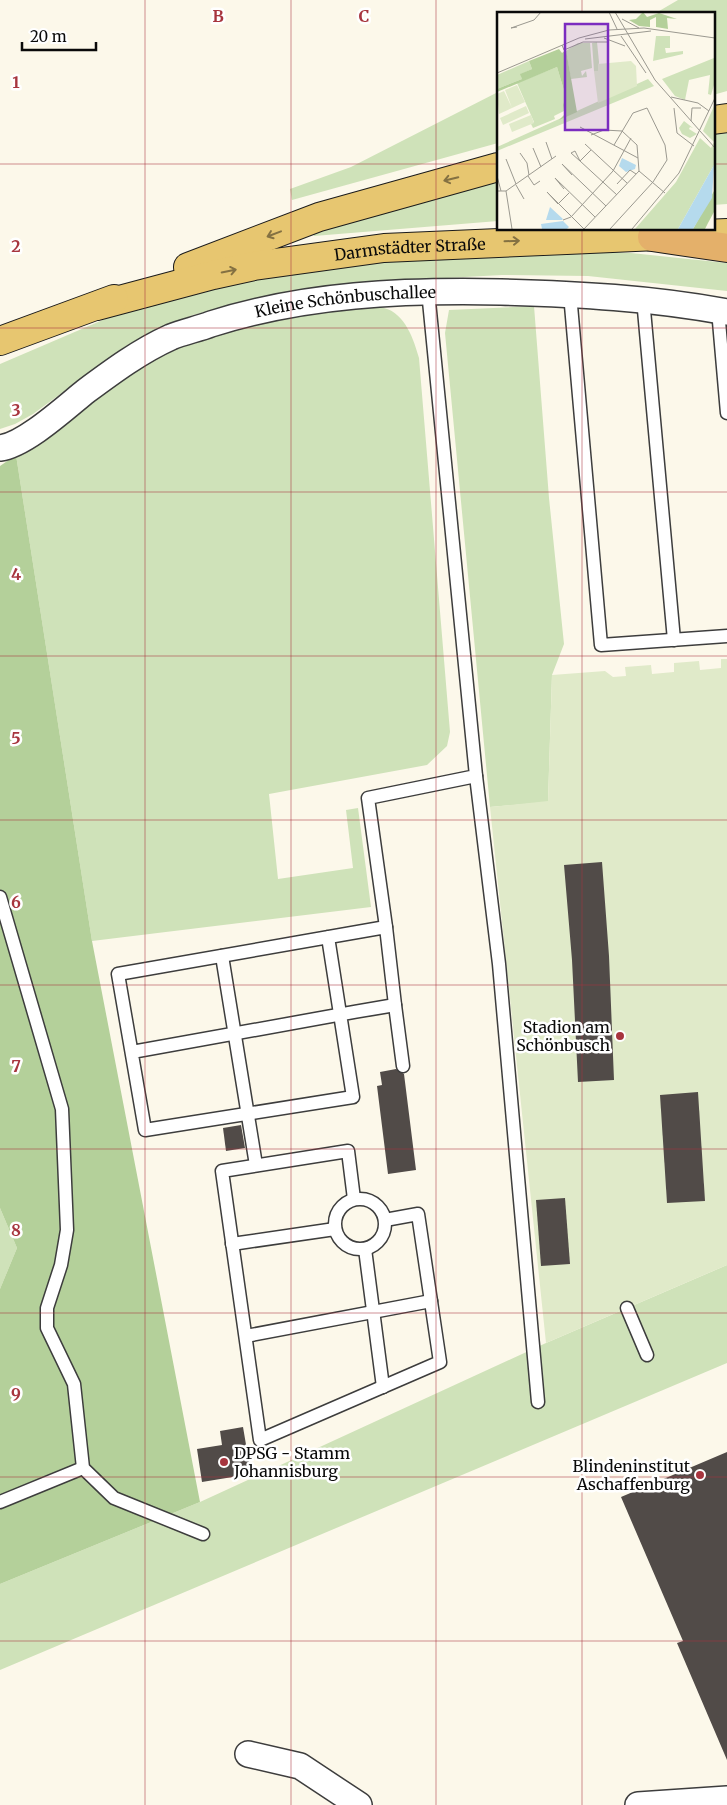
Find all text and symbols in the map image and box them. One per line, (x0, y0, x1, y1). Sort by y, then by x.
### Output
text: B (212, 6, 224, 26)
text: C (359, 6, 369, 26)
inset map (497, 12, 714, 230)
scale bar (22, 20, 96, 52)
text: 20 m (30, 27, 67, 46)
text: 1 (12, 72, 20, 92)
one-way arrow (444, 175, 460, 185)
one-way arrow (266, 230, 282, 239)
street label: Darmstädter Straße (333, 234, 486, 265)
text: 2 (11, 236, 21, 256)
one-way arrow (503, 237, 519, 246)
one-way arrow (220, 266, 236, 276)
street label: Kleine Schönbuschallee (253, 282, 436, 322)
text: 3 (11, 400, 21, 420)
text: 4 (11, 564, 21, 584)
text: 5 (11, 728, 21, 748)
text: 6 (11, 892, 21, 912)
place label: Stadion am Schönbusch (516, 1017, 610, 1055)
marker: Stadion am Schönbusch (614, 1030, 626, 1042)
text: 7 (11, 1056, 21, 1076)
text: 8 (11, 1220, 21, 1240)
text: 9 (11, 1384, 21, 1404)
place label: DPSG - Stamm Johannisburg (233, 1443, 350, 1481)
marker: DPSG - Stamm Johannisburg (218, 1456, 230, 1468)
place label: Blindeninstitut Aschaffenburg (573, 1456, 691, 1494)
marker: Blindeninstitut Aschaffenburg (694, 1469, 706, 1481)

